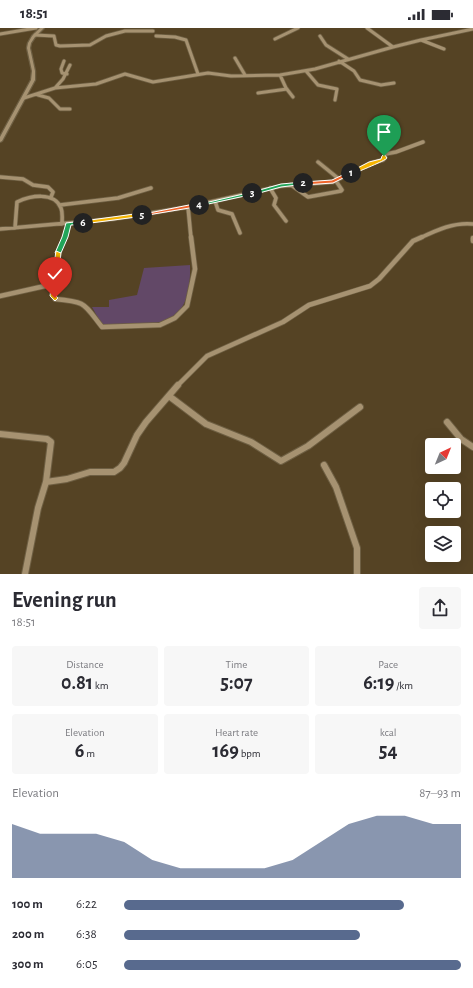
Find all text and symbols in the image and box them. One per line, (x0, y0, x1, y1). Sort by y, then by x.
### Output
text: 18:51 (20, 6, 48, 21)
pin (367, 115, 401, 156)
icon: arrive (373, 121, 395, 143)
pin: 1 (341, 163, 361, 183)
text: 1 (349, 167, 353, 178)
pin: 2 (293, 173, 313, 193)
text: 2 (300, 177, 306, 188)
pin: 3 (242, 183, 262, 203)
text: 3 (250, 187, 254, 198)
pin: 4 (189, 195, 209, 215)
text: 4 (196, 199, 202, 210)
pin: 5 (132, 205, 152, 225)
text: 5 (140, 209, 144, 220)
pin: 6 (73, 213, 93, 233)
text: 6 (80, 217, 86, 228)
pin (38, 257, 72, 298)
icon: check (44, 263, 66, 285)
north arrow (425, 438, 461, 474)
map controls (425, 438, 461, 562)
button: locate (425, 482, 461, 518)
button: layers (425, 526, 461, 562)
button: share (419, 587, 461, 629)
text: Evening run (12, 589, 117, 611)
text: 18:51 (12, 616, 36, 629)
text: Distance (66, 659, 103, 670)
text: Time (226, 659, 247, 670)
text: Pace (378, 659, 398, 670)
text: 0.81 (61, 673, 93, 693)
text: 5:07 (220, 673, 253, 693)
text: 6:19 (363, 673, 394, 693)
text: km (93, 680, 109, 691)
text: /km (394, 680, 413, 691)
text: Elevation (65, 727, 105, 738)
text: Heart rate (215, 727, 258, 738)
text: kcal (380, 727, 397, 738)
text: 6 (75, 741, 84, 761)
text: 169 (212, 741, 239, 761)
text: 54 (379, 741, 398, 761)
text: m (84, 748, 95, 759)
text: bpm (239, 748, 261, 759)
text: Elevation (12, 787, 59, 800)
text: 87–93 m (419, 787, 461, 800)
text: 100 m (12, 898, 43, 911)
text: 6:22 (76, 898, 97, 911)
text: 200 m (12, 928, 44, 941)
text: 6:38 (76, 928, 97, 941)
text: 300 m (12, 958, 44, 971)
text: 6:05 (76, 958, 97, 971)

